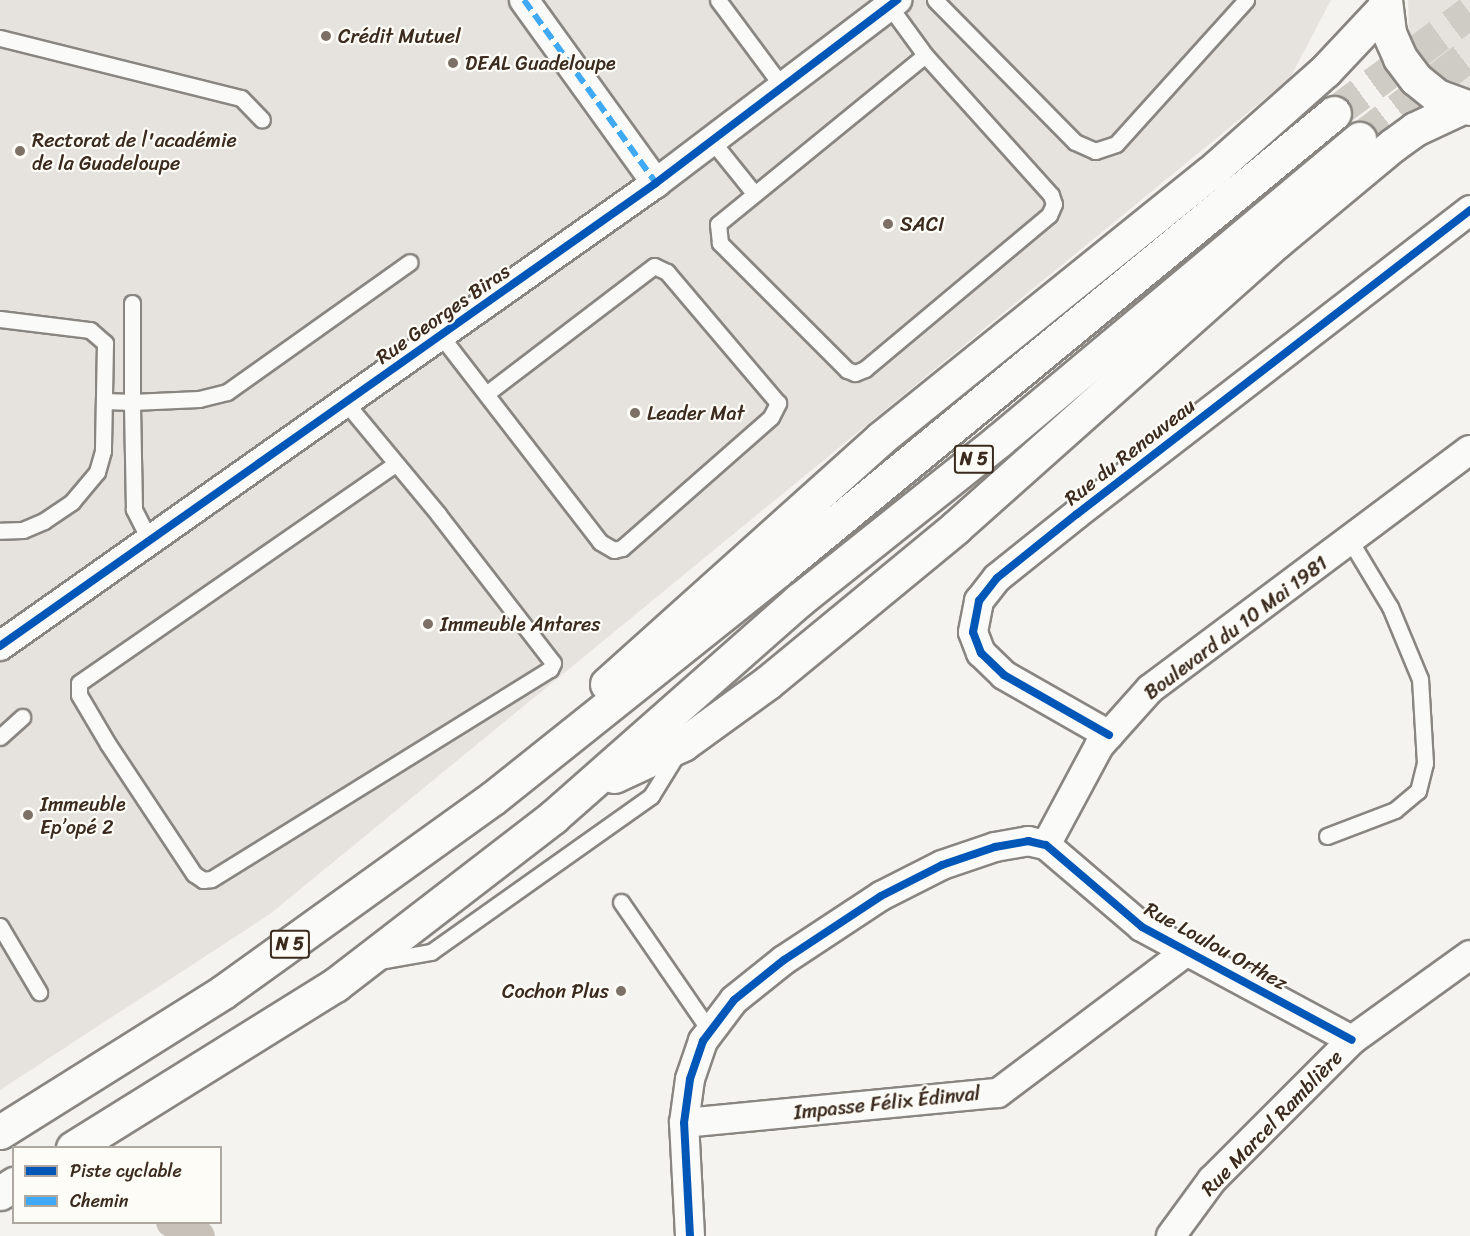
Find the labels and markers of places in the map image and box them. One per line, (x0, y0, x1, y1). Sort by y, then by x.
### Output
place label: Crédit Mutuel (338, 24, 460, 48)
marker: Crédit Mutuel (319, 29, 333, 43)
place label: DEAL Guadeloupe (465, 51, 616, 75)
marker: DEAL Guadeloupe (446, 56, 460, 70)
place label: Rectorat de l'académie de la Guadeloupe (32, 128, 237, 175)
marker: Rectorat de l'académie de la Guadeloupe (13, 144, 27, 158)
place label: SACI (900, 212, 944, 236)
marker: SACI (881, 217, 895, 231)
place label: Leader Mat (647, 401, 745, 425)
marker: Leader Mat (628, 406, 642, 420)
place label: Immeuble Antares (440, 612, 601, 636)
marker: Immeuble Antares (421, 617, 435, 631)
place label: Immeuble Ep’opé 2 (40, 792, 126, 839)
marker: Immeuble Ep’opé 2 (21, 808, 35, 822)
place label: Cochon Plus (502, 979, 609, 1003)
marker: Cochon Plus (614, 984, 628, 998)

